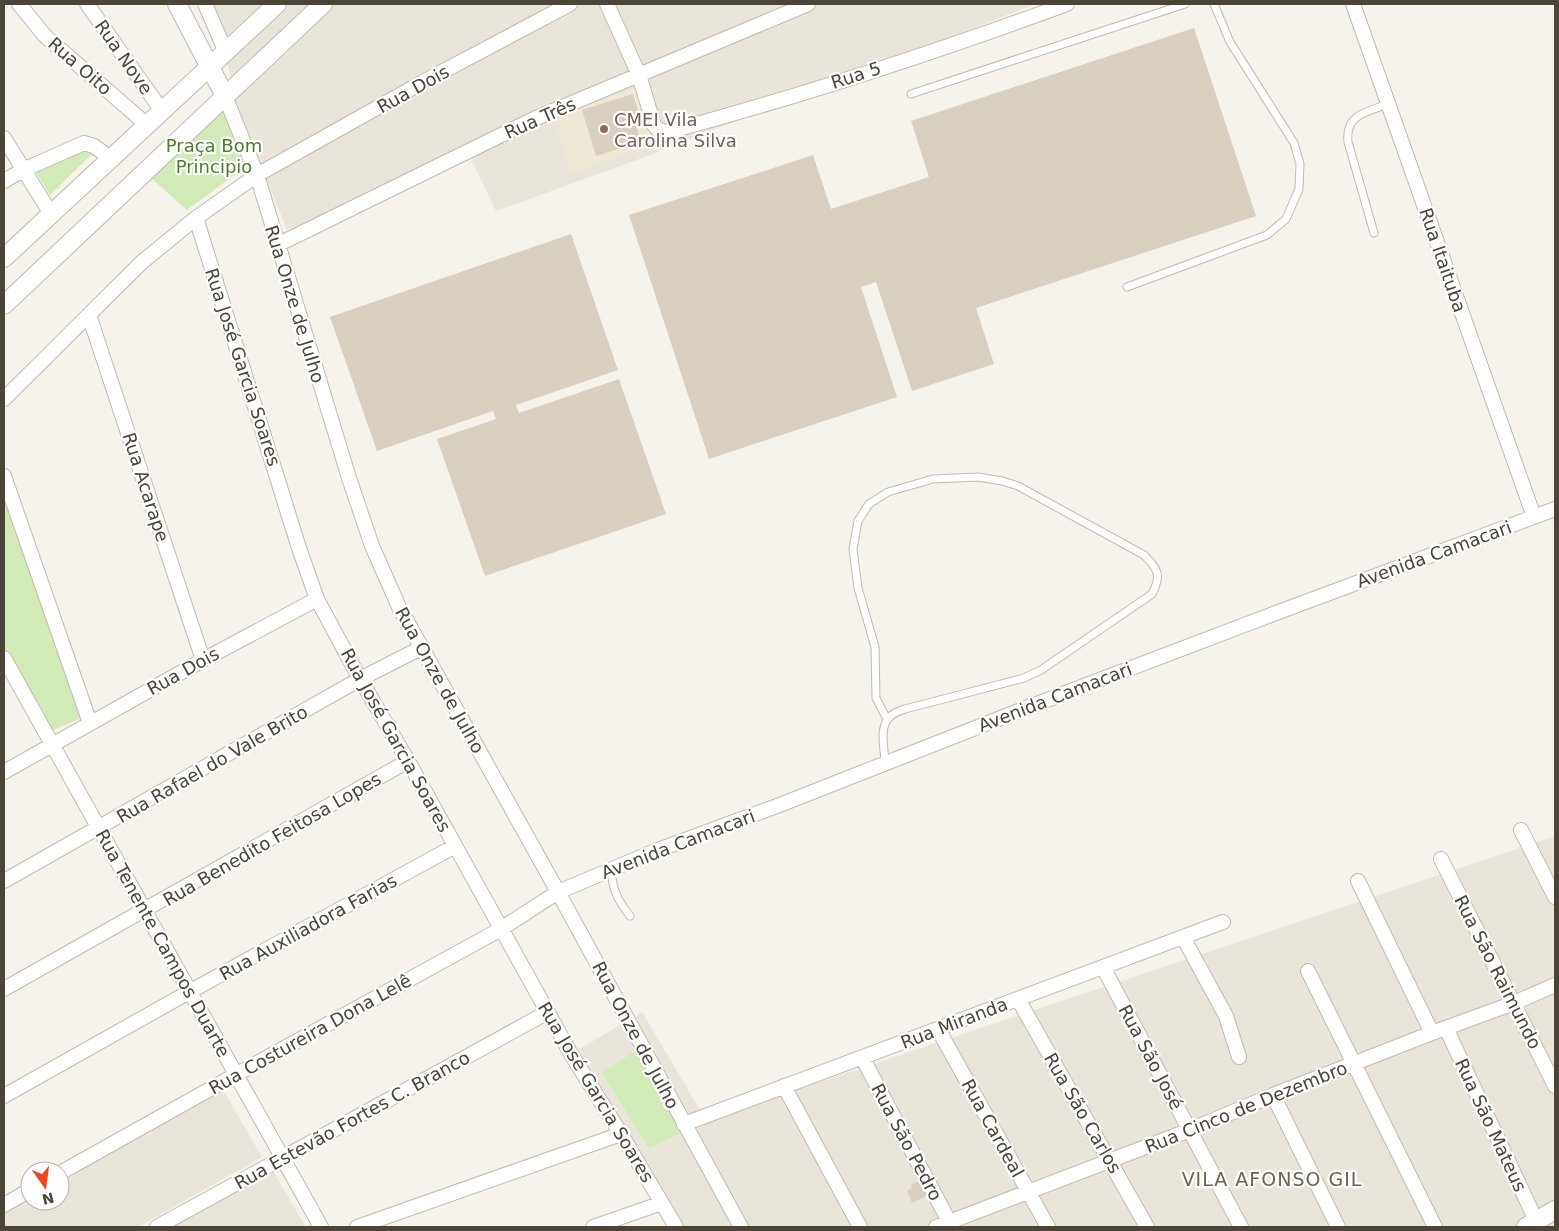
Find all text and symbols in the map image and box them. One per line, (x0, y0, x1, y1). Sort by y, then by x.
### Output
street label: Rua Nove (91, 16, 157, 98)
street label: Rua Oito (44, 33, 116, 99)
street label: Rua 5 (828, 57, 884, 93)
street label: Rua Dois (373, 61, 453, 117)
street label: Rua Três (501, 93, 579, 143)
place label: CMEI Vila Carolina Silva (614, 109, 737, 151)
marker: CMEI Vila Carolina Silva (598, 123, 610, 135)
park label: Praça Bom Principio (166, 135, 262, 177)
street label: Rua Itaituba (1415, 205, 1471, 315)
street label: Rua Onze de Julho (261, 222, 329, 386)
street label: Rua José Garcia Soares (201, 265, 285, 469)
street label: Rua Acarape (118, 430, 174, 544)
street label: Avenida Camacari (1354, 516, 1514, 592)
street label: Rua Onze de Julho (391, 603, 489, 757)
street label: Rua Dois (143, 643, 223, 699)
street label: Rua José Garcia Soares (337, 644, 455, 836)
street label: Avenida Camacari (975, 658, 1135, 736)
street label: Rua Rafael do Vale Brito (113, 701, 311, 827)
street label: Rua Benedito Feitosa Lopes (159, 768, 385, 910)
street label: Avenida Camacari (598, 805, 758, 883)
street label: Rua Tenente Campos Duarte (91, 825, 235, 1061)
street label: Rua Auxiliadora Farias (216, 869, 400, 985)
street label: Rua São Raimundo (1450, 892, 1546, 1052)
street label: Rua Onze de Julho (588, 958, 684, 1112)
street label: Rua Costureira Dona Lelê (205, 969, 415, 1099)
street label: Rua Miranda (898, 993, 1010, 1053)
street label: Rua José Garcia Soares (534, 998, 658, 1186)
street label: Rua São José (1115, 1001, 1187, 1113)
street label: Rua Estevão Fortes C. Branco (231, 1046, 473, 1194)
street label: Rua São Carlos (1040, 1049, 1126, 1177)
street label: Rua São Mateus (1451, 1055, 1531, 1195)
street label: Rua Cinco de Dezembro (1142, 1057, 1350, 1157)
street label: Rua Cardeal (957, 1075, 1029, 1181)
street label: Rua São Pedro (867, 1080, 947, 1204)
north arrow (20, 1161, 70, 1211)
district label: VILA AFONSO GIL (1182, 1168, 1362, 1190)
text: N (41, 1189, 56, 1208)

